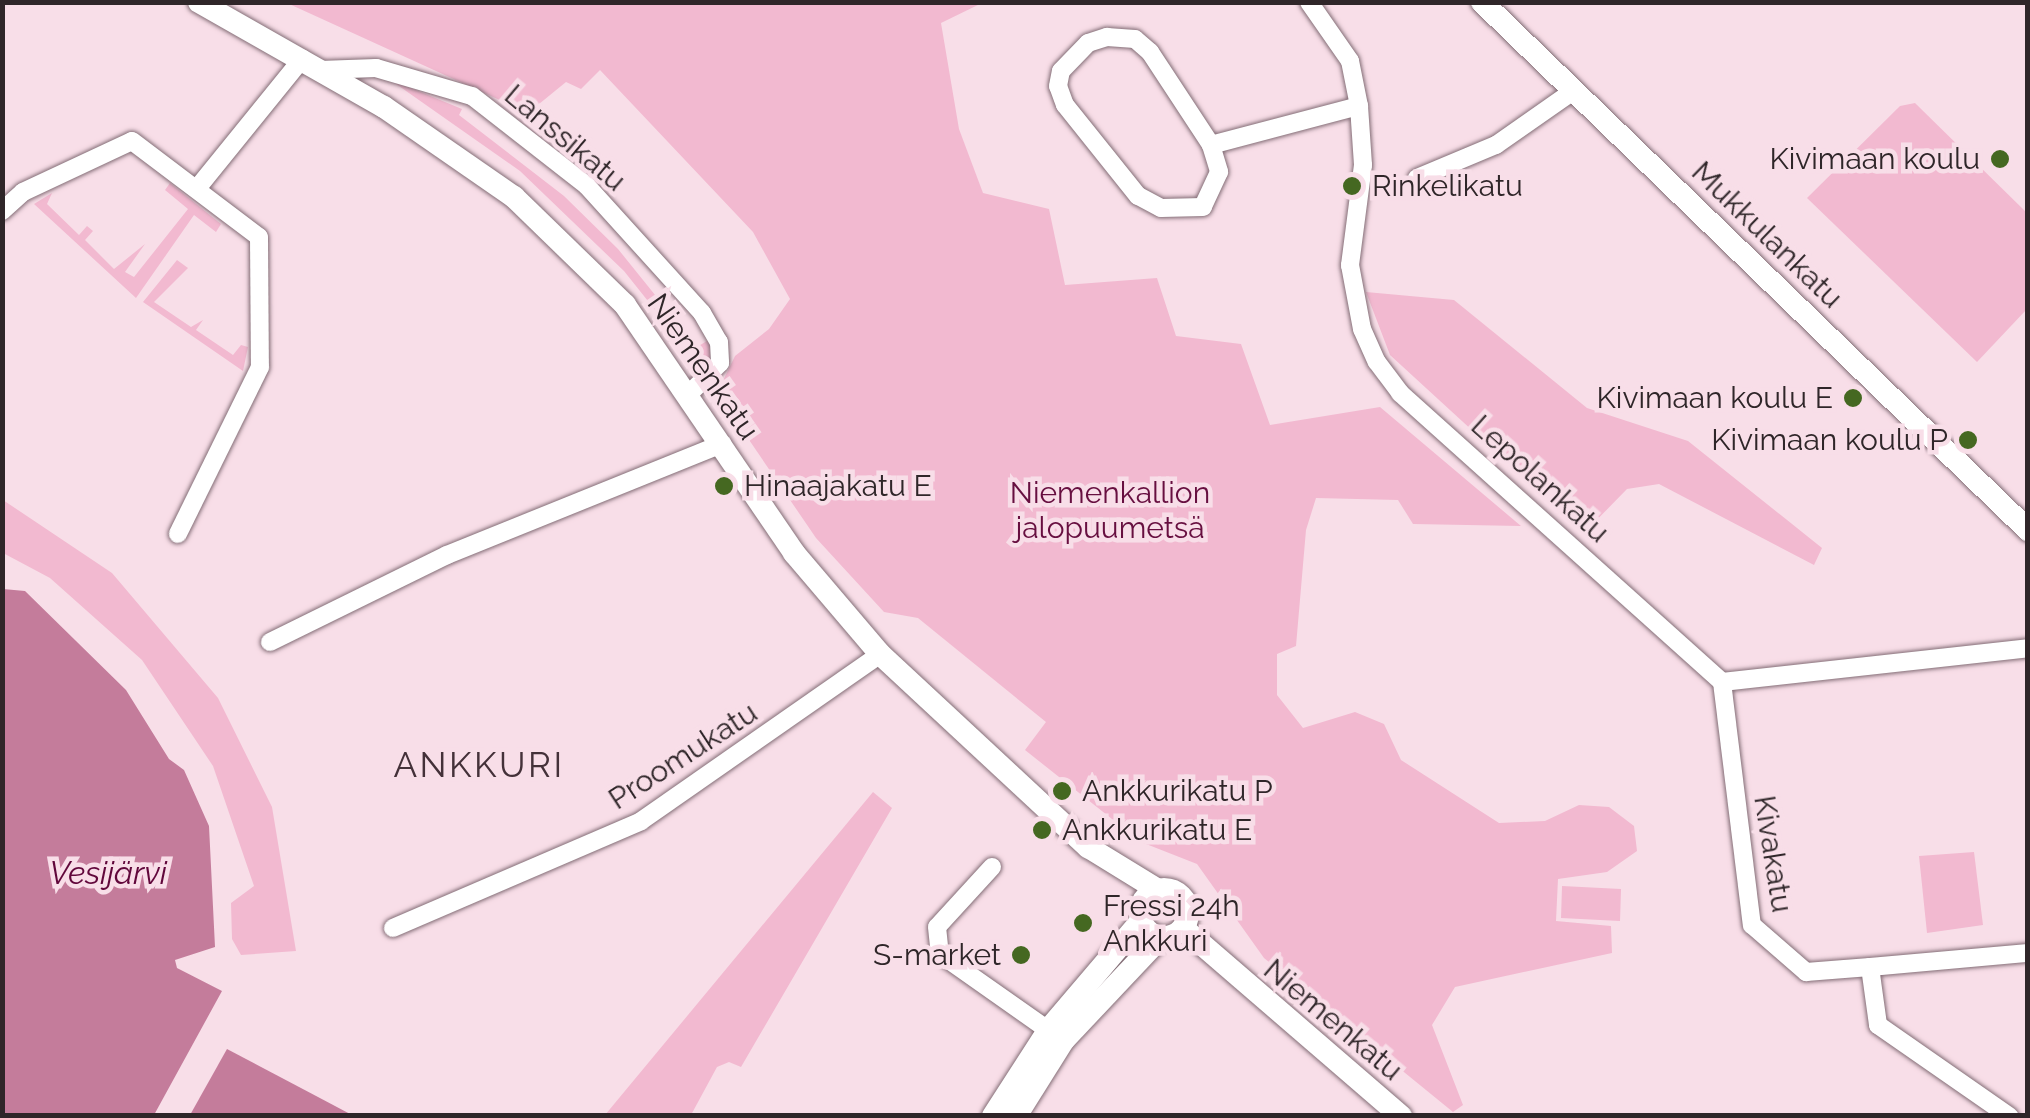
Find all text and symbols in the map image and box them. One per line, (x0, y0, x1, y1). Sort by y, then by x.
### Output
street label: Lanssikatu (497, 77, 633, 199)
place label: Kivimaan koulu (1769, 141, 1980, 177)
marker: Kivimaan koulu (1989, 148, 2011, 170)
street label: Mukkulankatu (1684, 154, 1850, 316)
place label: Rinkelikatu (1372, 168, 1523, 204)
marker: Rinkelikatu (1341, 175, 1363, 197)
street label: Niemenkatu (640, 287, 766, 447)
place label: Kivimaan koulu E (1597, 380, 1833, 416)
marker: Kivimaan koulu E (1842, 387, 1864, 409)
street label: Lepolankatu (1464, 408, 1616, 550)
place label: Kivimaan koulu P (1711, 422, 1948, 458)
marker: Kivimaan koulu P (1957, 429, 1979, 451)
place label: Hinaajakatu E (744, 468, 932, 504)
marker: Hinaajakatu E (713, 475, 735, 497)
park label: Niemenkallion jalopuumetsä (1010, 475, 1210, 546)
street label: Proomukatu (602, 695, 764, 817)
district label: ANKKURI (393, 744, 565, 786)
place label: Ankkurikatu P (1082, 773, 1273, 809)
marker: Ankkurikatu P (1051, 780, 1073, 802)
street label: Kivakatu (1746, 793, 1800, 915)
place label: Ankkurikatu E (1062, 812, 1252, 848)
marker: Ankkurikatu E (1031, 819, 1053, 841)
water label: Vesijärvi (49, 854, 167, 892)
place label: Fressi 24h Ankkuri (1103, 888, 1240, 958)
marker: Fressi 24h Ankkuri (1072, 912, 1094, 934)
place label: S-market (873, 937, 1001, 973)
marker: S-market (1010, 944, 1032, 966)
street label: Niemenkatu (1256, 952, 1410, 1088)

